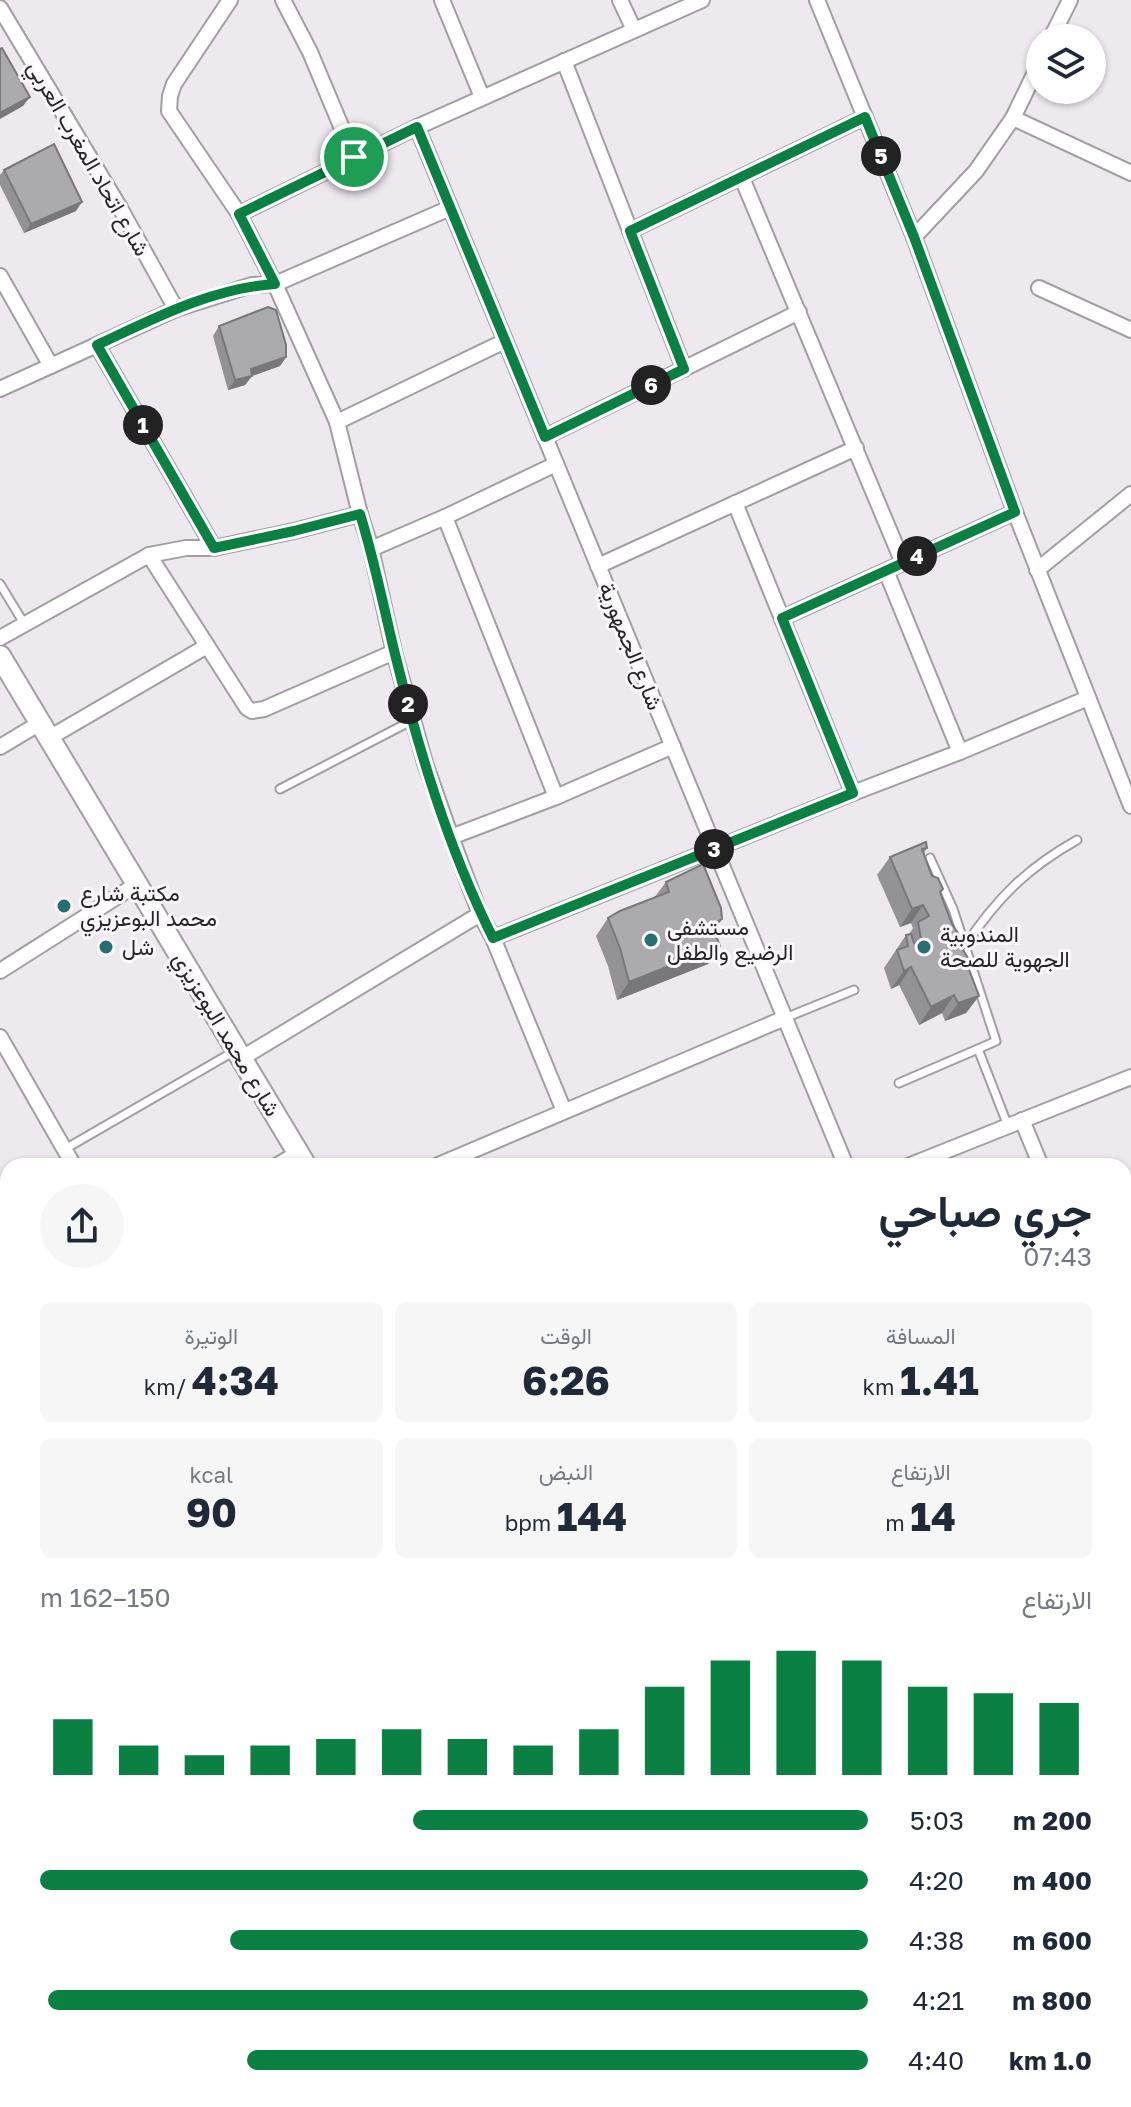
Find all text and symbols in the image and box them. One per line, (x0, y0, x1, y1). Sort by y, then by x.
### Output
map controls (1026, 24, 1106, 104)
button: layers (1026, 24, 1106, 104)
street label: شارع اتحاد المغرب العربي (17, 55, 156, 263)
pin (320, 123, 388, 191)
icon: arrive (332, 135, 376, 179)
pin: 5 (861, 136, 901, 176)
text: 5 (874, 142, 888, 169)
pin: 6 (631, 365, 671, 405)
text: 6 (644, 371, 658, 398)
pin: 1 (123, 405, 163, 445)
text: 1 (137, 411, 149, 438)
pin: 4 (897, 536, 937, 576)
text: 4 (910, 542, 924, 569)
street label: شارع الجمهورية (592, 578, 669, 714)
pin: 2 (388, 684, 428, 724)
text: 2 (401, 690, 415, 717)
pin: 3 (694, 829, 734, 869)
text: 3 (707, 835, 721, 862)
place label: مكتبة شارع محمد البوعزيزي (80, 879, 217, 937)
marker: مكتبة شارع محمد البوعزيزي (55, 897, 73, 915)
place label: مستشفى الرضيع والطفل (667, 913, 793, 967)
place label: المندوبية الجهوية للصحة (940, 920, 1070, 973)
marker: مستشفى الرضيع والطفل (642, 931, 660, 949)
place label: شل (122, 933, 154, 960)
marker: شل (97, 938, 115, 956)
marker: المندوبية الجهوية للصحة (915, 938, 933, 956)
street label: شارع محمد البوعزيزي (163, 947, 287, 1124)
button: share (40, 1184, 124, 1268)
text: جري صباحي (878, 1184, 1092, 1237)
text: 07:43 (1023, 1241, 1092, 1272)
text: الوتيرة (184, 1322, 238, 1349)
text: الوقت (540, 1322, 592, 1349)
text: المسافة (886, 1322, 956, 1349)
text: 4:34 (192, 1356, 279, 1404)
text: 6:26 (522, 1356, 610, 1404)
text: 1.41 (900, 1356, 979, 1404)
text: /km (144, 1373, 192, 1400)
text: km (862, 1373, 900, 1400)
text: النبض (539, 1458, 593, 1485)
text: الارتفاع (891, 1458, 951, 1485)
text: kcal (190, 1461, 233, 1488)
text: 90 (186, 1488, 237, 1536)
text: 144 (557, 1492, 627, 1540)
text: 14 (910, 1492, 956, 1540)
text: bpm (505, 1509, 557, 1536)
text: m (885, 1509, 910, 1536)
text: 150–162 m (40, 1582, 171, 1613)
text: الارتفاع (1021, 1584, 1092, 1615)
text: 5:03 (910, 1805, 964, 1836)
text: 200 m (1013, 1805, 1092, 1836)
text: 4:20 (909, 1865, 964, 1896)
text: 400 m (1013, 1865, 1092, 1896)
text: 4:38 (909, 1925, 964, 1956)
text: 600 m (1012, 1925, 1092, 1956)
text: 4:21 (913, 1985, 964, 2016)
text: 800 m (1012, 1985, 1092, 2016)
text: 4:40 (908, 2045, 964, 2076)
text: 1.0 km (1009, 2045, 1092, 2076)

